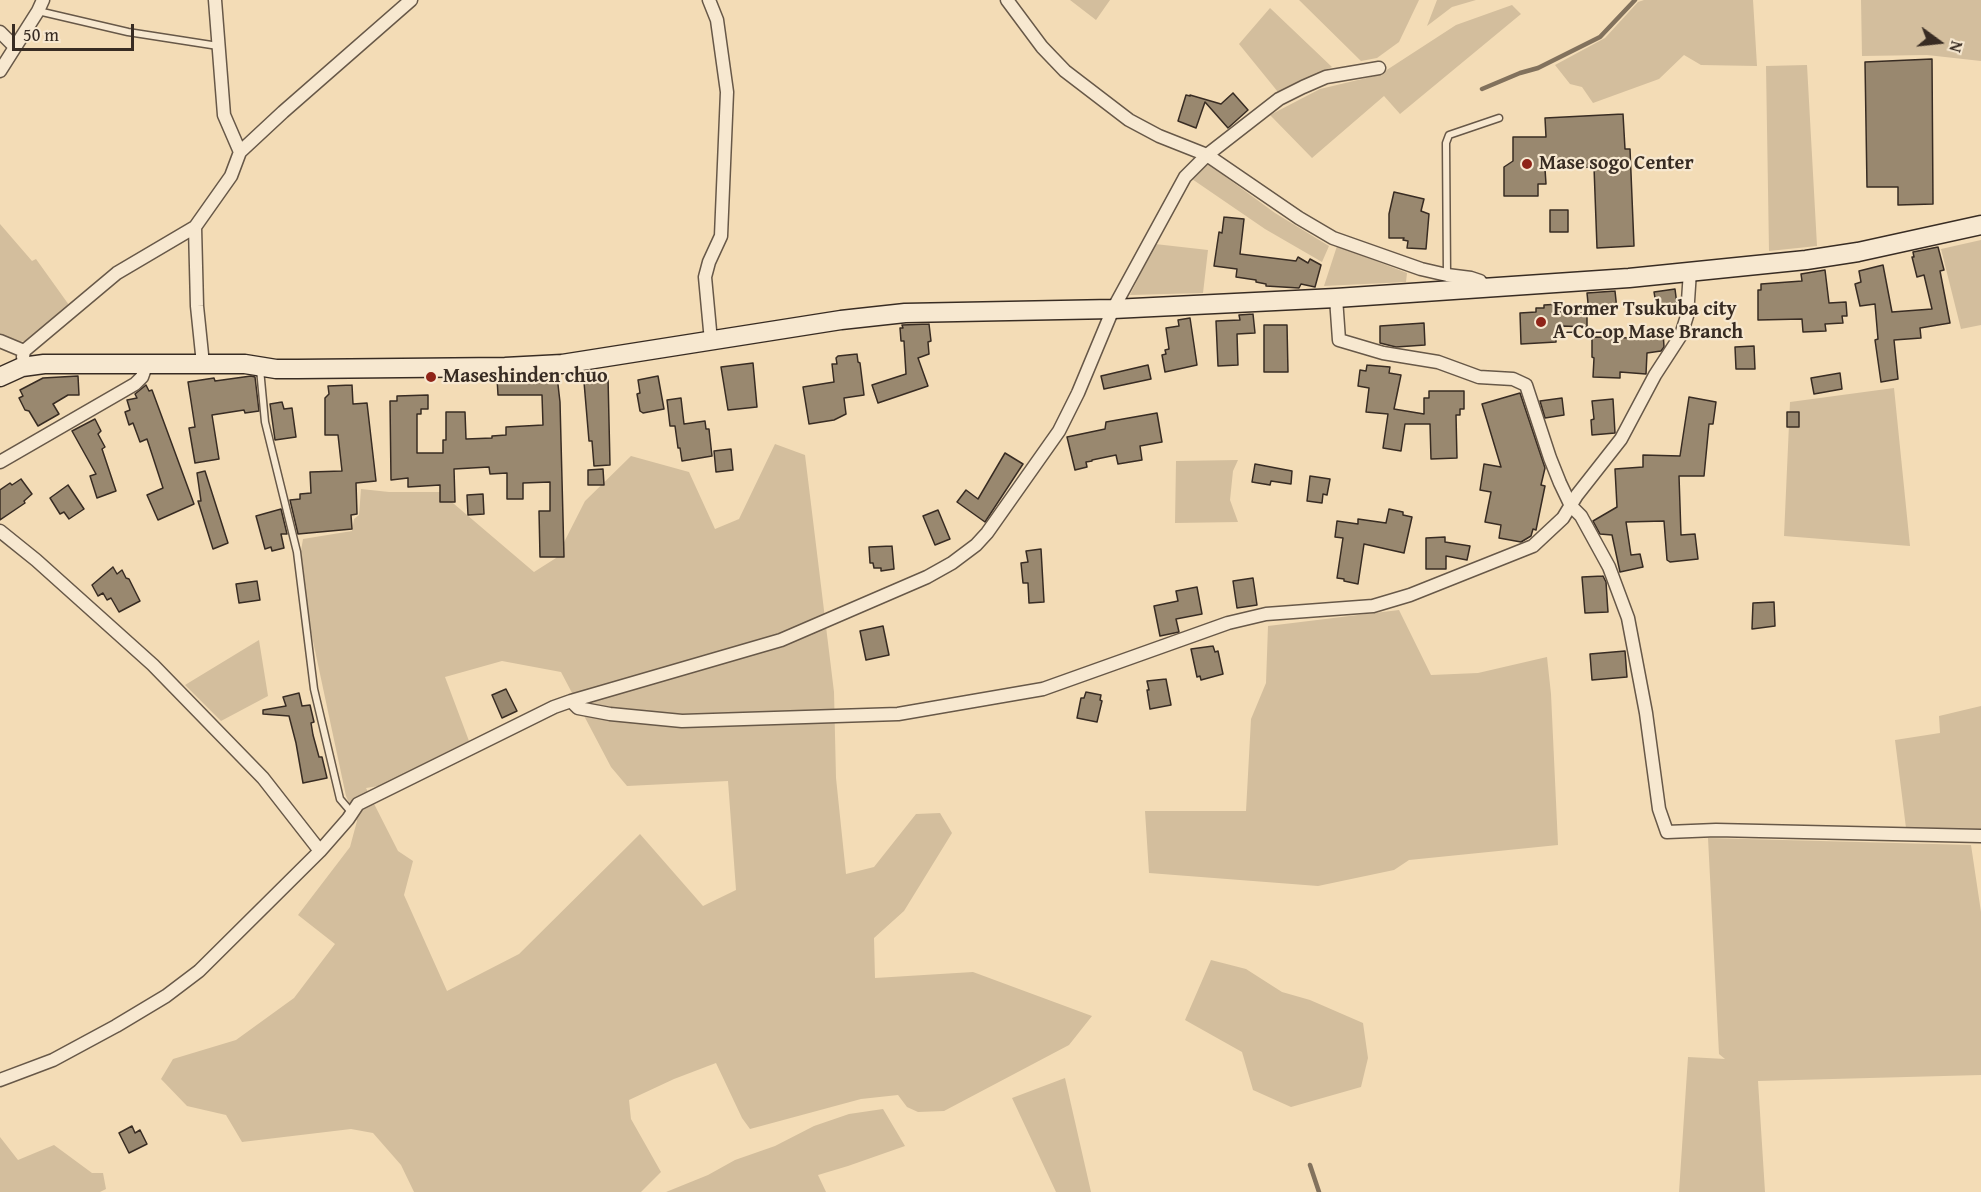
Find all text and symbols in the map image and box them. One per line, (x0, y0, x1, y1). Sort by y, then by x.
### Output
scale bar (15, 12, 136, 50)
north arrow (1909, 12, 1969, 72)
text: 50 m (23, 21, 59, 48)
text: N (1943, 38, 1969, 55)
place label: Mase sogo Center (1539, 152, 1694, 176)
marker: Mase sogo Center (1520, 157, 1534, 171)
place label: Former Tsukuba city A-Co-op Mase Branch (1553, 298, 1743, 345)
marker: Former Tsukuba city A-Co-op Mase Branch (1534, 315, 1548, 329)
place label: Maseshinden chuo (443, 365, 608, 389)
marker: Maseshinden chuo (424, 370, 438, 384)

